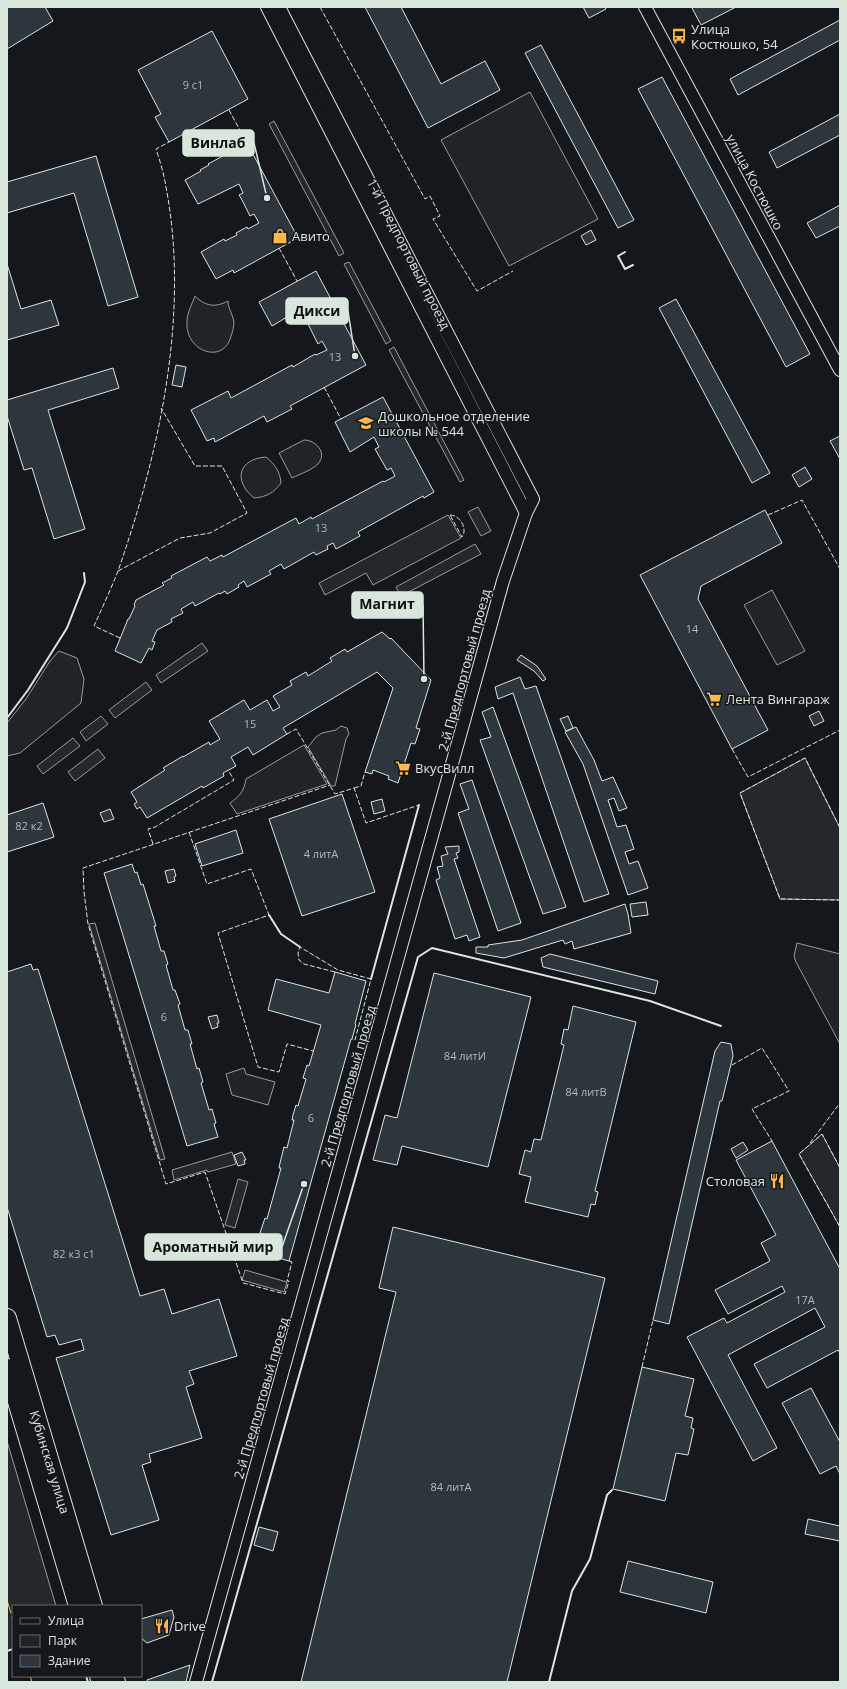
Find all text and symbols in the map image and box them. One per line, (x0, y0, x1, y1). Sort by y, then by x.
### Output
place label: Улица Костюшко, 54 (691, 20, 778, 53)
bus stop icon: Улица Костюшко, 54 (670, 27, 688, 45)
house number: 9 с1 (183, 77, 203, 92)
callout: Винлаб (183, 130, 254, 156)
street label: улица Костюшко (722, 131, 788, 233)
text: Винлаб (191, 133, 246, 152)
street label: 1-й Предпортовый проезд (363, 175, 455, 333)
shop icon: Авито (271, 227, 289, 245)
place label: Авито (292, 227, 330, 245)
callout: Дикси (286, 298, 348, 324)
text: Дикси (294, 301, 340, 320)
house number: 13 (329, 349, 341, 364)
place label: Дошкольное отделение школы № 544 (378, 407, 530, 440)
school or university icon: Дошкольное отделение школы № 544 (357, 414, 375, 432)
house number: 13 (315, 520, 327, 535)
street label: 2-й Предпортовый проезд (434, 586, 494, 753)
callout: Магнит (352, 592, 423, 618)
text: Магнит (359, 594, 415, 613)
house number: 14 (686, 621, 699, 636)
supermarket icon: Лента Вингараж (705, 690, 723, 708)
place label: Лента Вингараж (726, 690, 830, 708)
house number: 15 (244, 716, 256, 731)
supermarket icon: ВкусВилл (394, 759, 412, 777)
place label: ВкусВилл (415, 759, 474, 777)
house number: 82 к2 (15, 818, 43, 833)
house number: 4 литА (304, 846, 338, 861)
street label: 2-й Предпортовый проезд (316, 1003, 380, 1169)
house number: 6 (161, 1009, 167, 1024)
house number: 84 литИ (444, 1048, 486, 1063)
house number: 84 литВ (565, 1084, 607, 1099)
house number: 6 (308, 1110, 314, 1125)
place label: Столовая (706, 1172, 765, 1190)
restaurant icon: Столовая (768, 1172, 786, 1190)
callout: Ароматный мир (145, 1234, 282, 1260)
text: Ароматный мир (153, 1237, 274, 1256)
house number: 82 к3 с1 (53, 1246, 95, 1261)
house number: 17А (795, 1292, 815, 1307)
street label: 2-й Предпортовый проезд (229, 1315, 293, 1481)
street label: Кубинская улица (26, 1408, 74, 1516)
house number: 84 литА (431, 1479, 471, 1494)
legend (12, 1605, 142, 1677)
text: Улица (48, 1612, 84, 1629)
restaurant icon: Drive (153, 1617, 171, 1635)
place label: Drive (174, 1617, 206, 1635)
text: Парк (48, 1632, 78, 1649)
text: Здание (48, 1652, 91, 1669)

